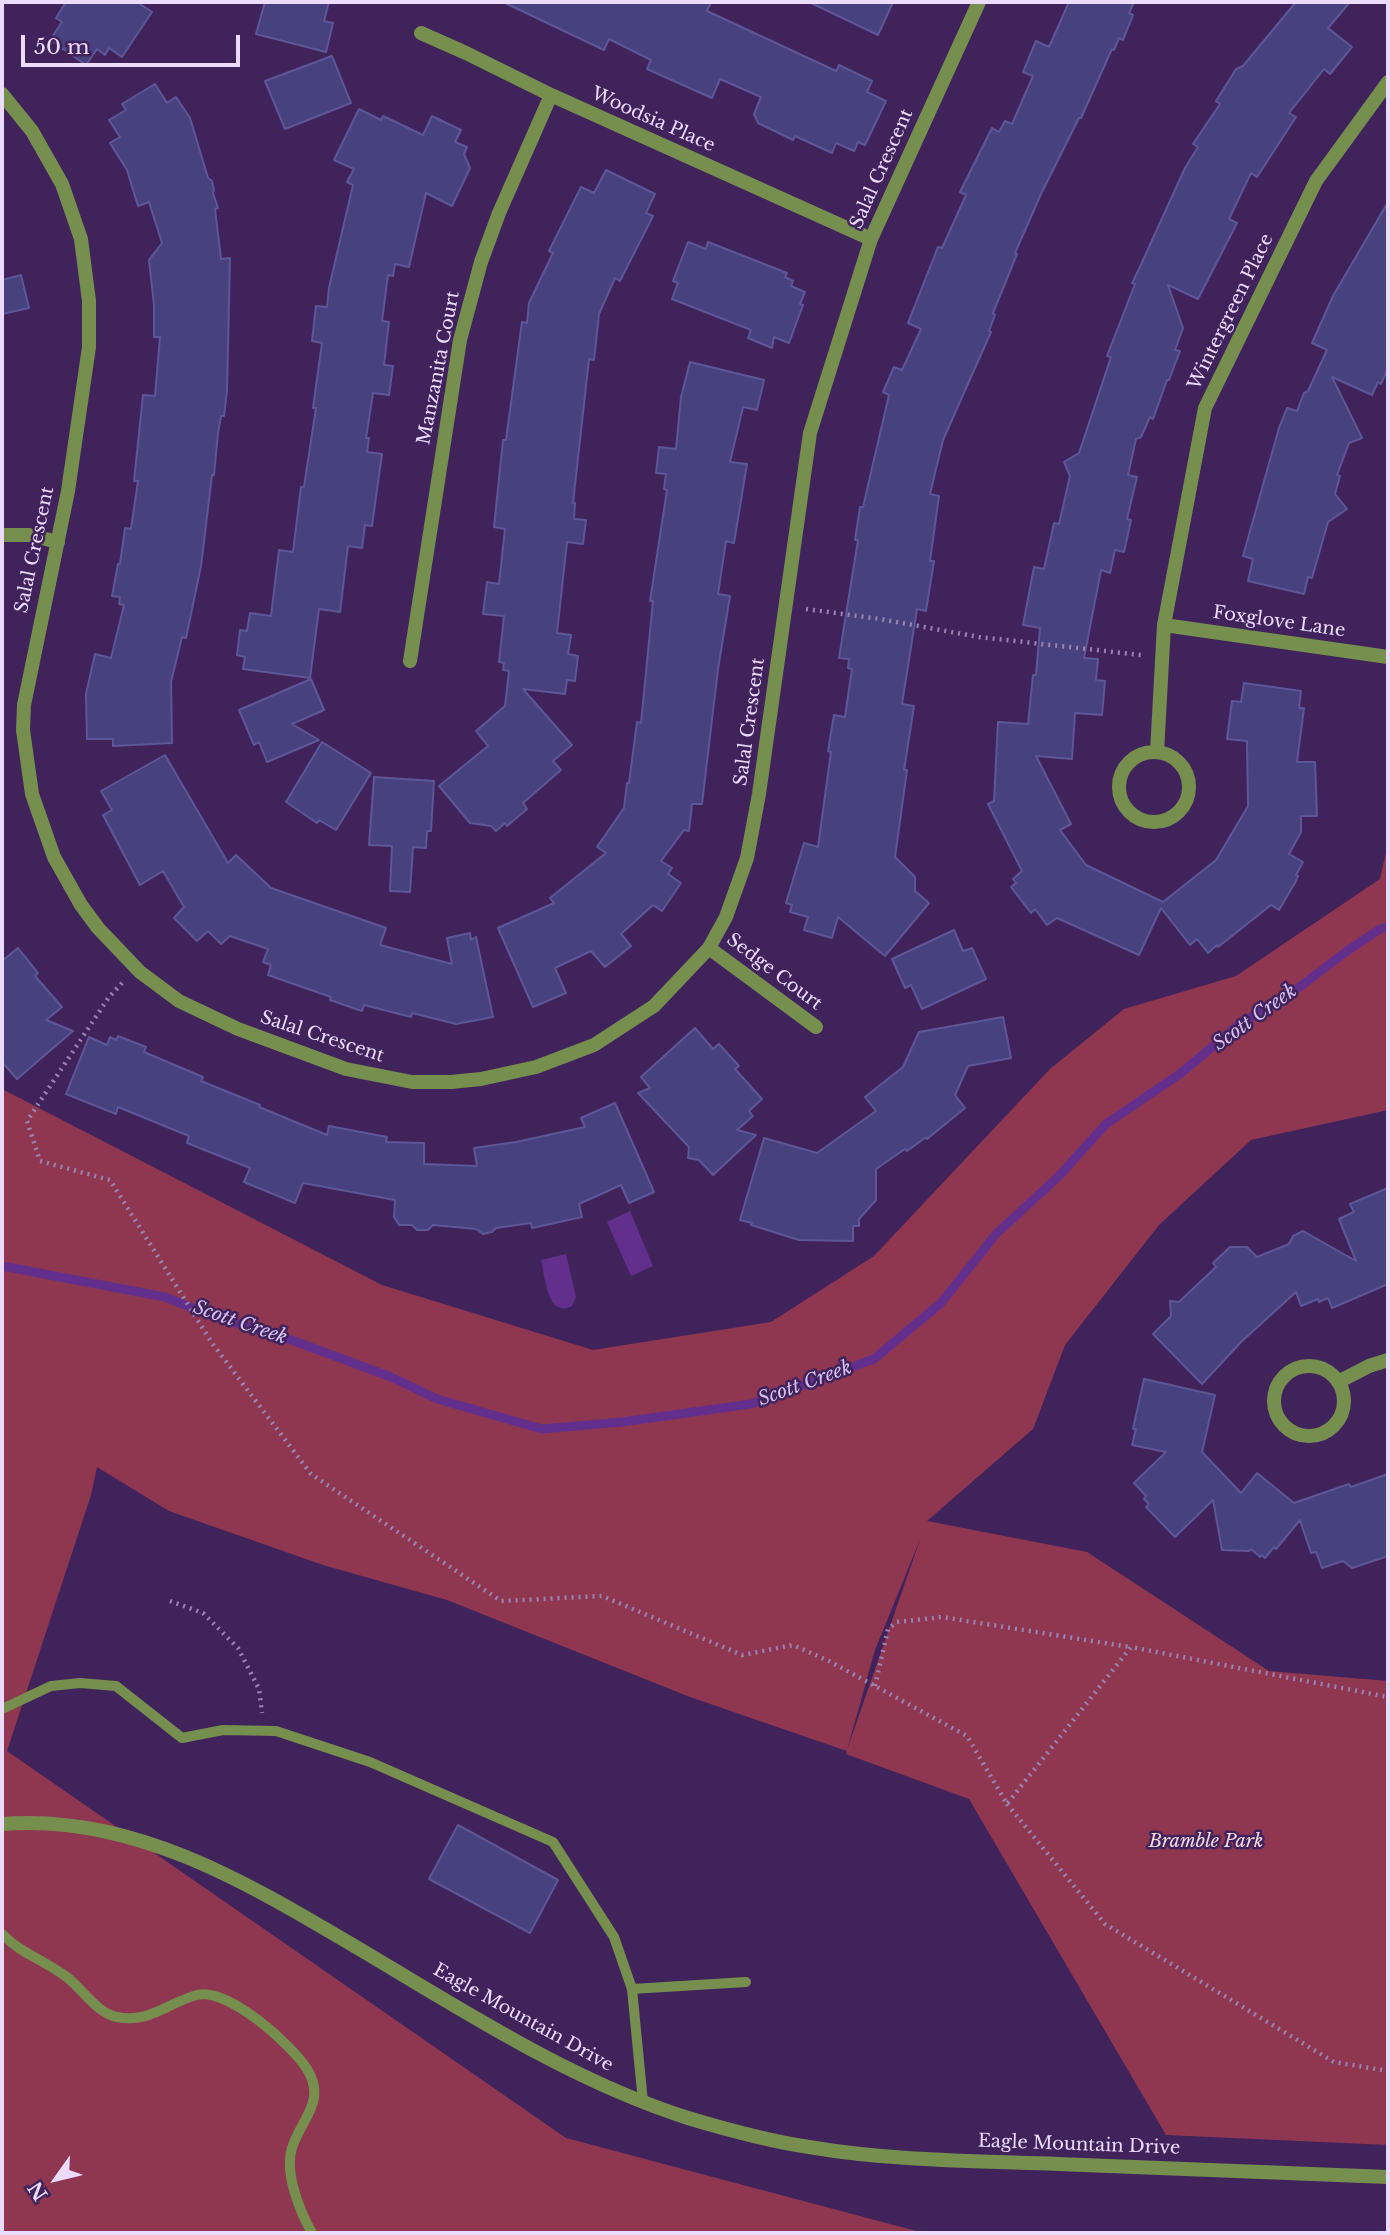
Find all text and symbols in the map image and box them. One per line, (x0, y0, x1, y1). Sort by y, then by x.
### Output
scale bar (24, 21, 243, 65)
text: 50 m (34, 34, 89, 60)
street label: Woodsia Place (588, 83, 718, 157)
street label: Salal Crescent (846, 106, 918, 232)
street label: Wintergreen Place (1184, 231, 1278, 393)
street label: Manzanita Court (414, 289, 464, 447)
street label: Salal Crescent (11, 485, 59, 615)
street label: Foxglove Lane (1211, 602, 1347, 642)
street label: Salal Crescent (730, 657, 770, 787)
street label: Sedge Court (722, 929, 826, 1015)
water label: Scott Creek (1209, 980, 1301, 1056)
street label: Salal Crescent (257, 1007, 387, 1067)
water label: Scott Creek (190, 1296, 290, 1350)
water label: Scott Creek (755, 1357, 855, 1411)
park label: Bramble Park (1149, 1831, 1263, 1853)
street label: Eagle Mountain Drive (429, 1959, 617, 2077)
street label: Eagle Mountain Drive (977, 2131, 1181, 2159)
north arrow (21, 2144, 91, 2214)
text: N (24, 2177, 53, 2205)

